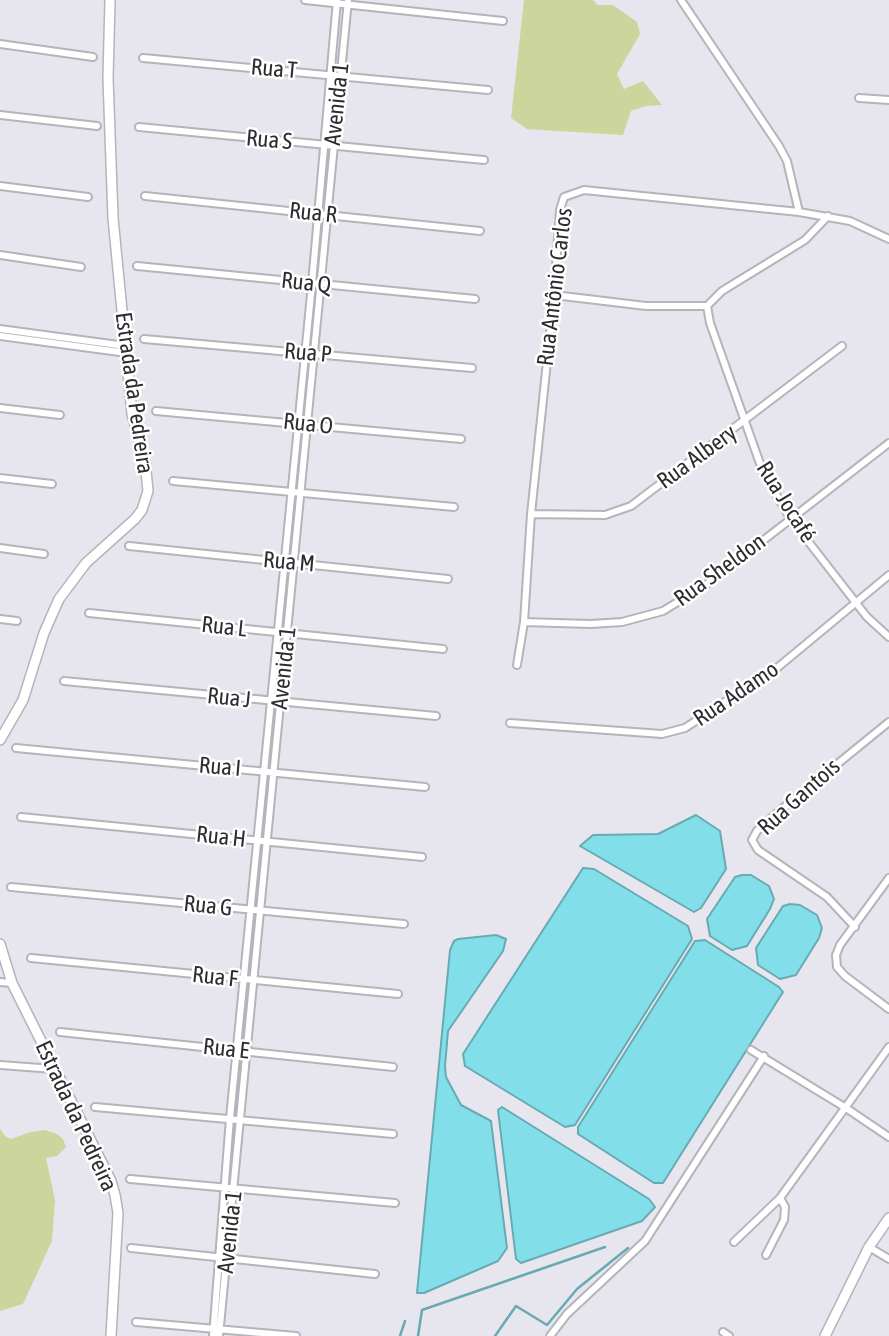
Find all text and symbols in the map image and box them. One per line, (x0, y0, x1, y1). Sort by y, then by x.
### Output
street label: Rua T (250, 53, 298, 85)
street label: Avenida 1 (319, 61, 355, 147)
street label: Rua S (245, 124, 293, 156)
street label: Rua R (288, 197, 338, 229)
street label: Rua Antônio Carlos (532, 206, 578, 368)
street label: Rua Q (280, 267, 332, 299)
street label: Estrada da Pedreira (109, 310, 159, 476)
street label: Rua P (283, 337, 333, 369)
street label: Rua O (282, 408, 334, 440)
street label: Rua Albery (652, 419, 742, 495)
street label: Rua Jocafé (750, 456, 822, 548)
street label: Rua Sheldon (669, 528, 771, 612)
street label: Rua M (262, 546, 316, 578)
street label: Rua L (200, 611, 248, 643)
street label: Avenida 1 (266, 625, 302, 711)
street label: Rua Adamo (688, 656, 784, 732)
street label: Rua J (206, 682, 252, 714)
street label: Rua I (198, 751, 242, 783)
street label: Rua Gantois (752, 753, 846, 841)
street label: Rua H (195, 821, 247, 853)
street label: Rua G (182, 890, 234, 922)
street label: Rua F (191, 961, 239, 993)
street label: Rua E (202, 1033, 250, 1065)
street label: Estrada da Pedreira (29, 1036, 123, 1196)
street label: Avenida 1 (212, 1189, 248, 1275)

